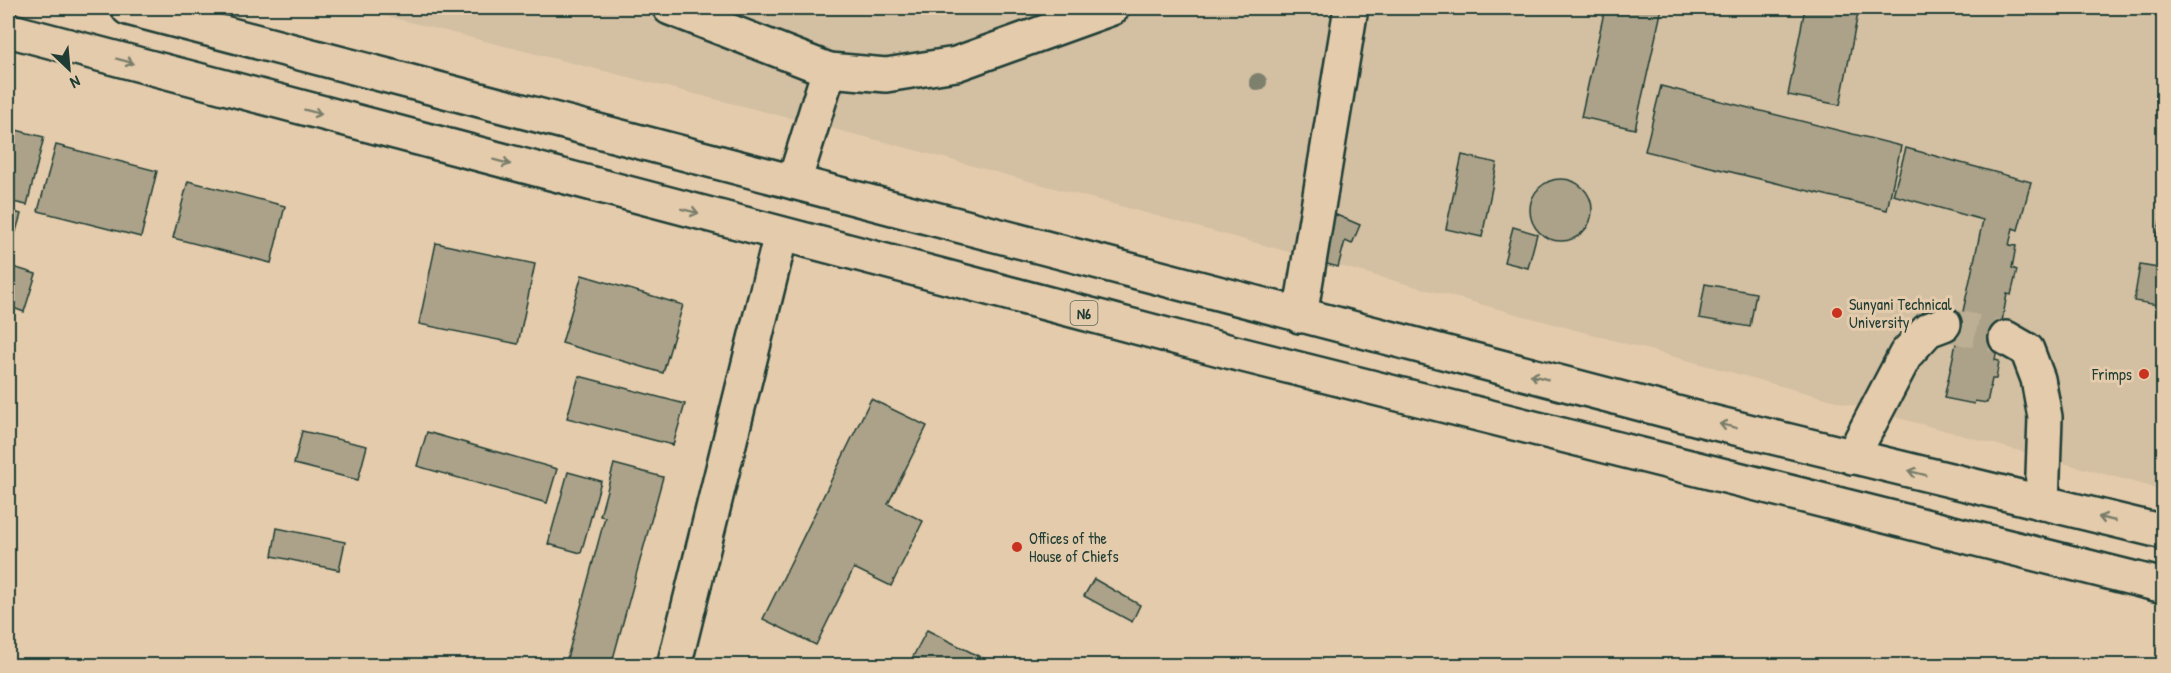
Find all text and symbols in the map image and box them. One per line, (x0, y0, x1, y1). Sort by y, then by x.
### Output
north arrow (39, 39, 99, 99)
one-way arrow (115, 56, 134, 68)
text: N (66, 71, 84, 94)
one-way arrow (303, 107, 322, 118)
one-way arrow (492, 157, 511, 168)
one-way arrow (681, 206, 700, 217)
place label: Sunyani Technical University (1849, 293, 1953, 333)
road number: N6 (1070, 301, 1098, 325)
marker: Sunyani Technical University (1830, 306, 1844, 320)
place label: Frimps (2091, 363, 2132, 385)
marker: Frimps (2137, 367, 2151, 381)
one-way arrow (1530, 371, 1549, 383)
one-way arrow (1719, 420, 1738, 432)
one-way arrow (1908, 466, 1927, 478)
one-way arrow (2097, 512, 2116, 524)
place label: Offices of the House of Chiefs (1029, 527, 1119, 567)
marker: Offices of the House of Chiefs (1010, 540, 1024, 554)

